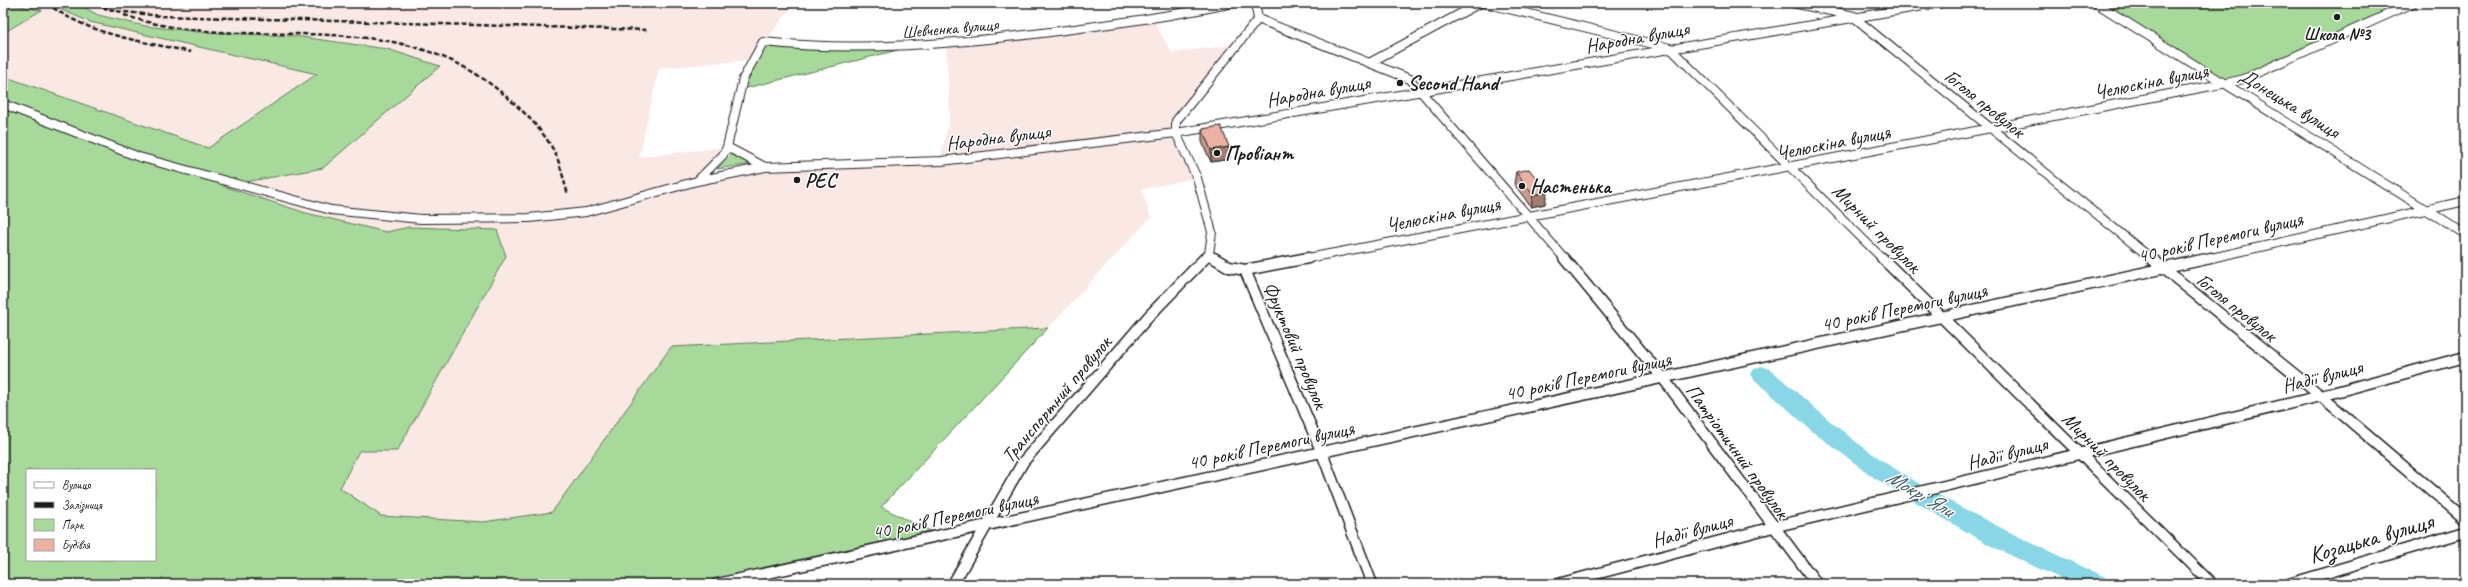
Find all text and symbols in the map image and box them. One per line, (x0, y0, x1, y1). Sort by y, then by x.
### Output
marker: Школа №3 (2332, 12, 2342, 22)
street label: Шевченка вулиця (901, 14, 1000, 43)
street label: Народна вулиця (1583, 16, 1693, 59)
place label: Школа №3 (2304, 24, 2372, 45)
street label: Челюскіна вулиця (2092, 58, 2211, 105)
street label: Гоголя провулок (1939, 63, 2031, 144)
street label: Донецька вулиця (2235, 63, 2346, 145)
street label: Народна вулиця (1264, 70, 1374, 113)
place label: Second Hand (1408, 71, 1502, 96)
marker: Second Hand (1395, 78, 1405, 88)
street label: Народна вулиця (945, 118, 1054, 156)
street label: Челюскіна вулиця (1774, 119, 1893, 166)
place label: Провіант (1225, 141, 1294, 166)
marker: Провіант (1212, 148, 1222, 158)
place label: РЕС (805, 168, 840, 193)
place label: Настенька (1530, 174, 1613, 199)
marker: РЕС (792, 175, 802, 185)
street label: Мирний провулок (1827, 179, 1928, 279)
marker: Настенька (1517, 181, 1527, 191)
street label: Челюскіна вулиця (1384, 191, 1503, 238)
street label: 40 років Перемоги вулиця (2135, 206, 2306, 269)
street label: Гоголя провулок (2191, 267, 2283, 348)
street label: Фруктовий провулок (1258, 278, 1334, 414)
street label: 40 років Перемоги вулиця (1819, 278, 1990, 337)
street label: Транспортний провулок (996, 329, 1118, 468)
street label: 40 років Перемоги вулиця (1503, 347, 1674, 406)
street label: Надії вулиця (2279, 354, 2367, 399)
street label: Патріотичний провулок (1680, 379, 1796, 525)
street label: Мирний провулок (2057, 407, 2158, 507)
street label: 40 років Перемоги вулиця (1186, 416, 1357, 475)
street label: Надії вулиця (1964, 431, 2052, 476)
water label: Мокрі Яли (1882, 463, 1961, 524)
legend (26, 469, 156, 561)
text: Вулиця (62, 477, 91, 493)
street label: 40 років Перемоги вулиця (870, 486, 1041, 545)
text: Залізниця (62, 497, 103, 513)
street label: Козацька вулиця (2306, 506, 2438, 571)
street label: Надії вулиця (1649, 507, 1737, 553)
text: Парк (62, 517, 85, 533)
text: Будівля (62, 537, 91, 553)

